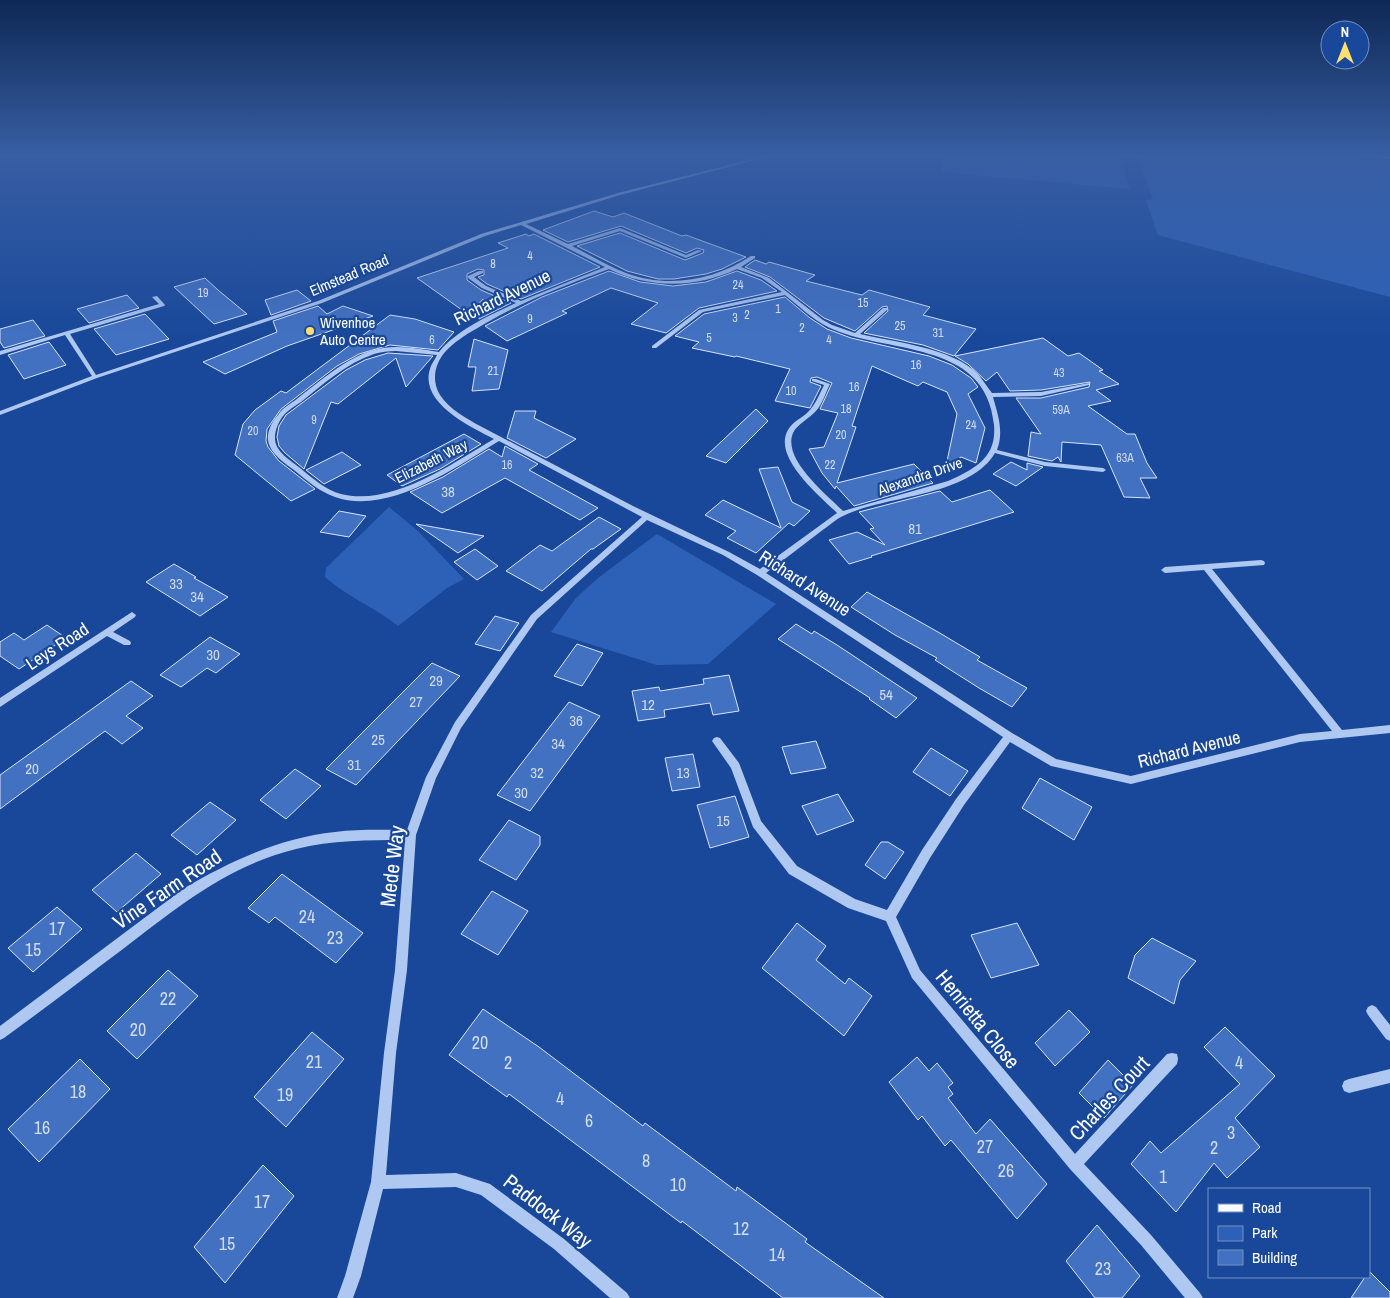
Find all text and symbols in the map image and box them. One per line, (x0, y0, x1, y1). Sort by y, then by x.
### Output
north arrow (1320, 20, 1370, 70)
text: N (1341, 23, 1349, 41)
house number: 4 (527, 248, 533, 264)
street label: Elmstead Road (306, 249, 392, 301)
house number: 8 (490, 256, 496, 272)
street label: Richard Avenue (449, 263, 555, 331)
house number: 24 (733, 277, 744, 293)
house number: 19 (198, 285, 208, 301)
house number: 15 (858, 295, 869, 311)
house number: 1 (775, 301, 781, 317)
house number: 2 (744, 307, 750, 323)
house number: 3 (732, 310, 738, 326)
house number: 9 (527, 311, 533, 327)
place label: Wivenhoe Auto Centre (319, 312, 386, 350)
house number: 25 (895, 318, 906, 334)
house number: 2 (799, 320, 805, 336)
marker: Wivenhoe Auto Centre (304, 325, 316, 337)
house number: 31 (933, 325, 944, 341)
house number: 5 (706, 330, 712, 346)
house number: 6 (429, 332, 435, 348)
house number: 4 (826, 332, 832, 348)
house number: 16 (911, 357, 921, 373)
house number: 21 (488, 363, 499, 379)
house number: 43 (1054, 365, 1064, 381)
house number: 16 (849, 379, 859, 395)
house number: 10 (786, 383, 796, 399)
house number: 18 (841, 401, 851, 417)
house number: 59A (1052, 402, 1070, 418)
house number: 9 (311, 412, 317, 428)
house number: 24 (966, 417, 977, 433)
house number: 20 (248, 423, 258, 439)
house number: 20 (836, 427, 846, 443)
street label: Elizabeth Way (391, 433, 472, 488)
house number: 63A (1116, 450, 1134, 466)
street label: Alexandra Drive (874, 452, 965, 501)
house number: 16 (502, 457, 512, 473)
house number: 22 (825, 457, 835, 473)
house number: 38 (441, 481, 455, 502)
house number: 81 (908, 518, 922, 539)
street label: Richard Avenue (754, 544, 856, 622)
house number: 33 (169, 573, 183, 594)
house number: 34 (190, 586, 204, 607)
street label: Leys Road (21, 616, 93, 676)
house number: 30 (206, 644, 220, 665)
house number: 29 (429, 670, 443, 691)
house number: 54 (879, 684, 893, 705)
house number: 27 (409, 691, 423, 712)
house number: 12 (641, 694, 655, 715)
house number: 36 (569, 710, 583, 731)
street label: Richard Avenue (1135, 724, 1243, 774)
house number: 25 (371, 729, 385, 750)
house number: 34 (551, 733, 565, 754)
house number: 31 (347, 754, 361, 775)
house number: 20 (25, 758, 39, 779)
house number: 32 (530, 762, 544, 783)
house number: 13 (676, 762, 690, 783)
house number: 30 (514, 782, 528, 803)
house number: 15 (716, 810, 730, 831)
street label: Mede Way (373, 823, 411, 908)
street label: Vine Farm Road (107, 842, 227, 936)
house number: 24 (299, 904, 315, 929)
house number: 17 (49, 916, 65, 941)
house number: 23 (327, 925, 343, 950)
house number: 15 (25, 937, 41, 962)
street label: Henrietta Close (929, 963, 1027, 1075)
house number: 22 (160, 986, 176, 1011)
house number: 20 (130, 1017, 146, 1042)
house number: 20 (472, 1030, 488, 1055)
house number: 21 (306, 1049, 323, 1074)
street label: Charles Court (1062, 1049, 1156, 1147)
house number: 2 (504, 1050, 512, 1075)
house number: 4 (1235, 1050, 1243, 1075)
house number: 18 (70, 1079, 86, 1104)
house number: 19 (277, 1082, 293, 1107)
house number: 4 (556, 1086, 564, 1111)
house number: 6 (585, 1108, 593, 1133)
house number: 16 (34, 1115, 50, 1140)
house number: 3 (1227, 1120, 1235, 1145)
house number: 27 (977, 1134, 993, 1159)
house number: 2 (1210, 1135, 1218, 1160)
house number: 8 (642, 1148, 650, 1173)
house number: 26 (998, 1158, 1014, 1183)
house number: 1 (1159, 1164, 1168, 1189)
street label: Paddock Way (497, 1167, 599, 1255)
house number: 10 (670, 1172, 686, 1197)
legend (1208, 1188, 1370, 1278)
house number: 17 (254, 1189, 270, 1214)
text: Road (1252, 1197, 1281, 1218)
house number: 12 (733, 1216, 749, 1241)
text: Park (1252, 1222, 1278, 1243)
house number: 15 (219, 1231, 235, 1256)
house number: 14 (769, 1242, 785, 1267)
text: Building (1252, 1247, 1297, 1268)
house number: 23 (1095, 1256, 1111, 1281)

